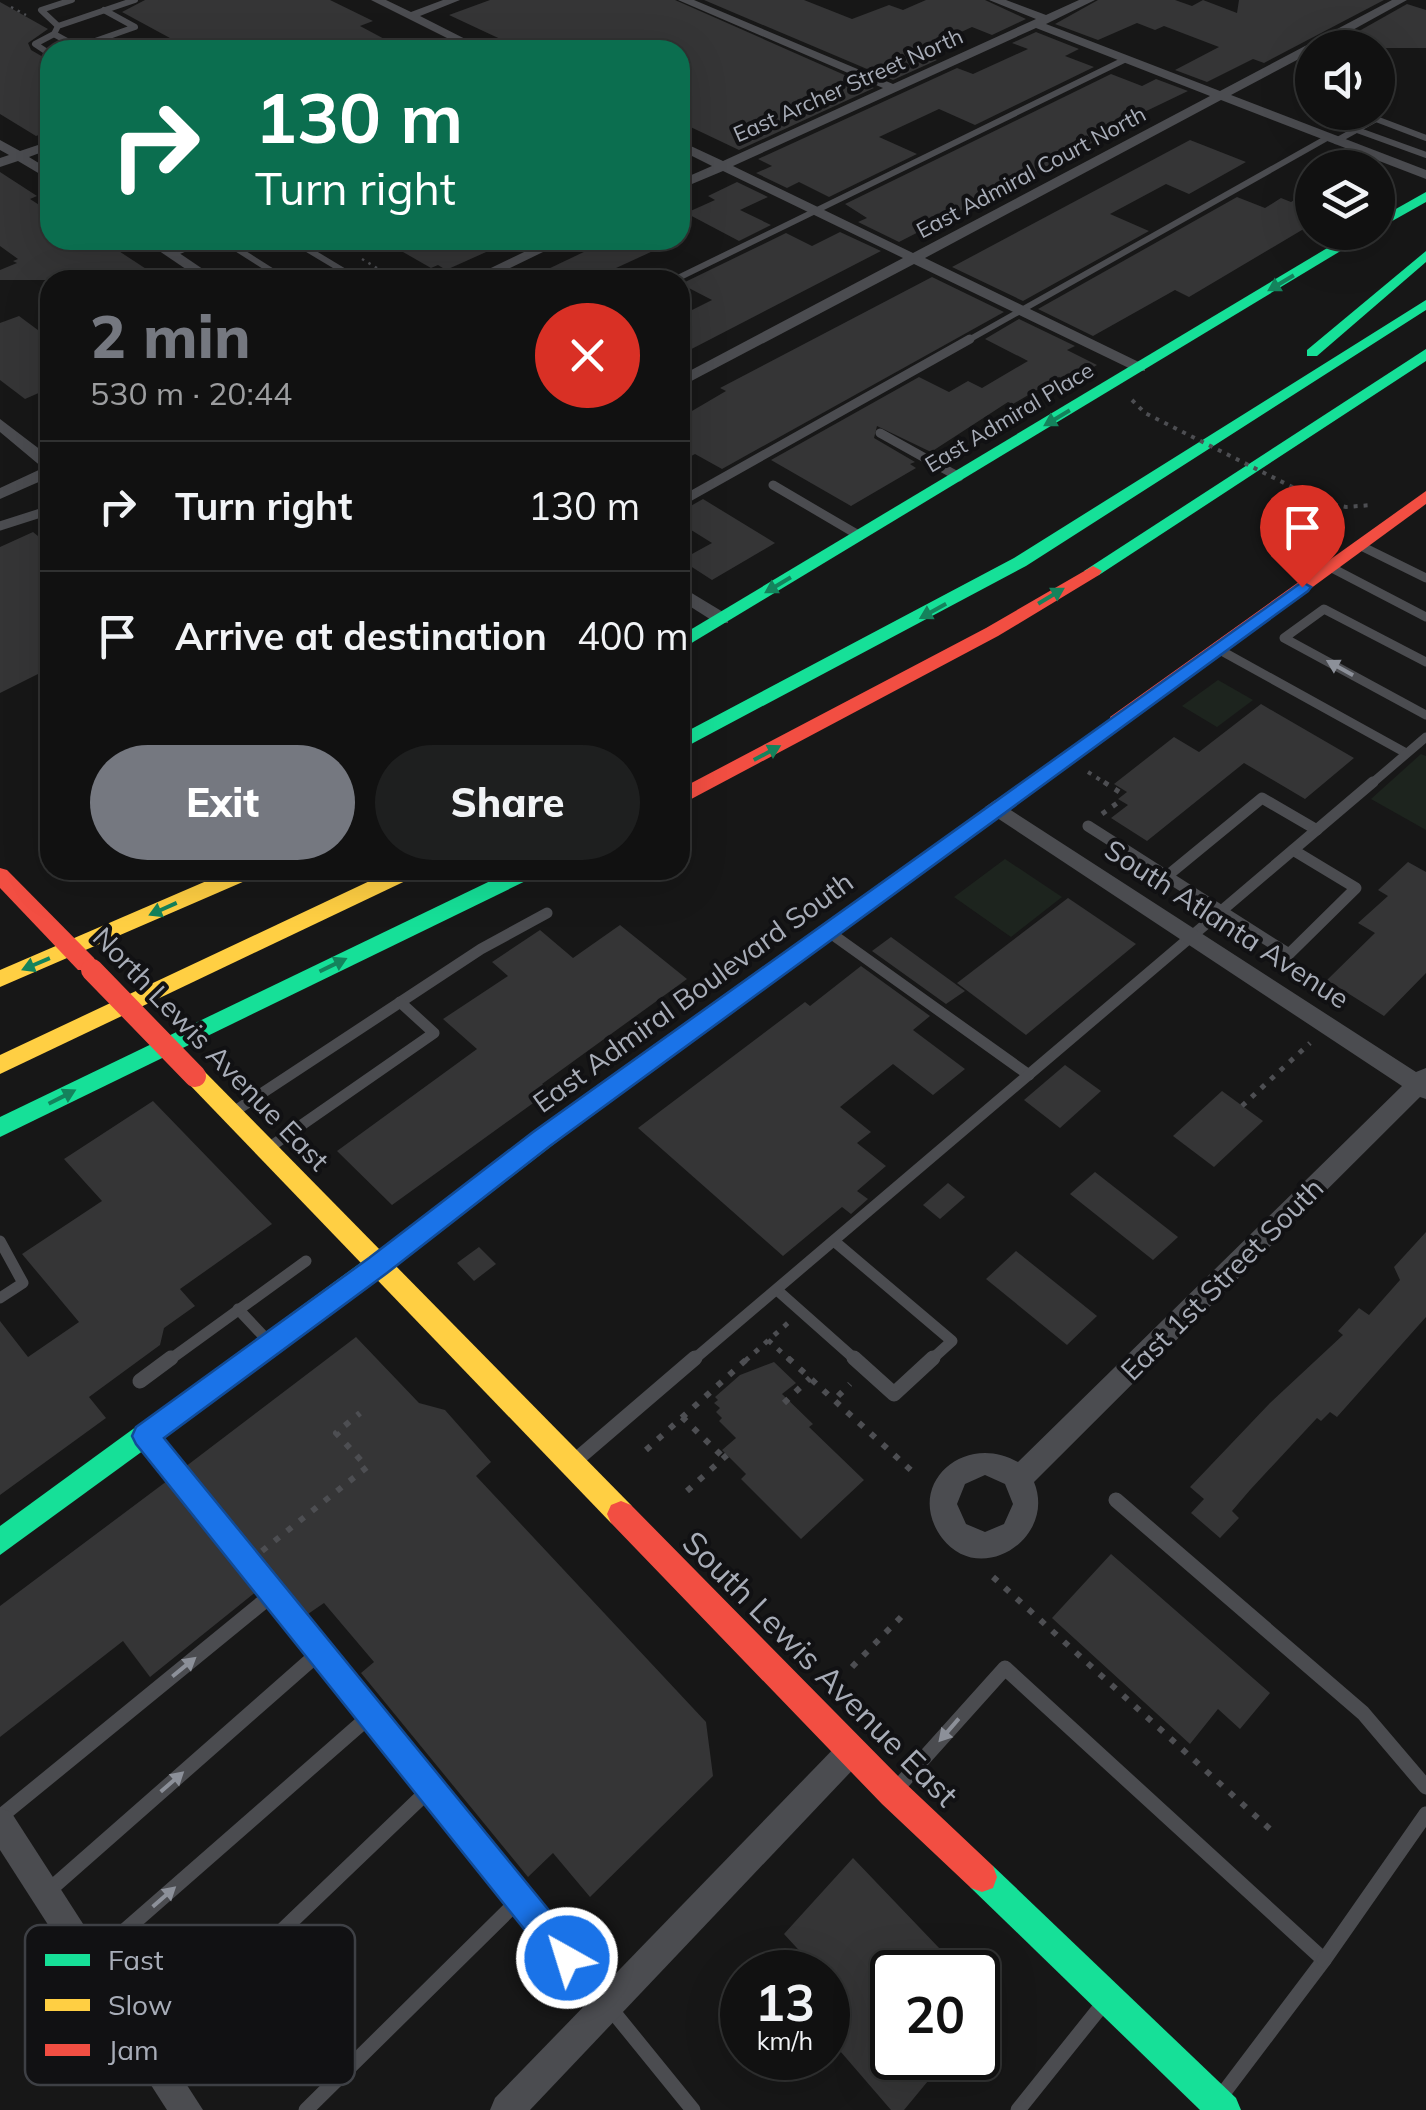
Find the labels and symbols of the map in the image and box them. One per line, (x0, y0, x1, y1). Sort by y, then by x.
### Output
street label: East Archer Street North (729, 22, 967, 148)
street label: East Admiral Court North (912, 100, 1150, 244)
one-way arrow (1267, 274, 1295, 291)
street label: East Admiral Place (920, 356, 1098, 478)
one-way arrow (1043, 409, 1071, 426)
pin (1260, 485, 1345, 588)
one-way arrow (764, 576, 792, 593)
one-way arrow (1037, 588, 1065, 605)
one-way arrow (919, 602, 947, 619)
one-way arrow (1326, 660, 1355, 677)
one-way arrow (752, 745, 781, 762)
street label: South Atlanta Avenue (1098, 831, 1356, 1016)
street label: East Admiral Boulevard South (526, 864, 860, 1120)
one-way arrow (148, 901, 178, 917)
street label: North Lewis Avenue East (86, 920, 337, 1178)
one-way arrow (21, 956, 51, 972)
one-way arrow (319, 957, 348, 974)
one-way arrow (48, 1089, 77, 1106)
street label: East 1st Street South (1113, 1170, 1330, 1387)
street label: South Lewis Avenue East (674, 1522, 967, 1815)
one-way arrow (171, 1657, 196, 1678)
one-way arrow (938, 1718, 960, 1743)
one-way arrow (159, 1772, 184, 1794)
one-way arrow (151, 1887, 176, 1909)
position arrow (515, 1906, 619, 2010)
legend (25, 1925, 355, 2085)
text: Fast (108, 1942, 164, 1977)
speed limit sign: 20 (870, 1950, 1000, 2080)
text: Slow (108, 1987, 172, 2022)
text: Jam (108, 2032, 159, 2067)

